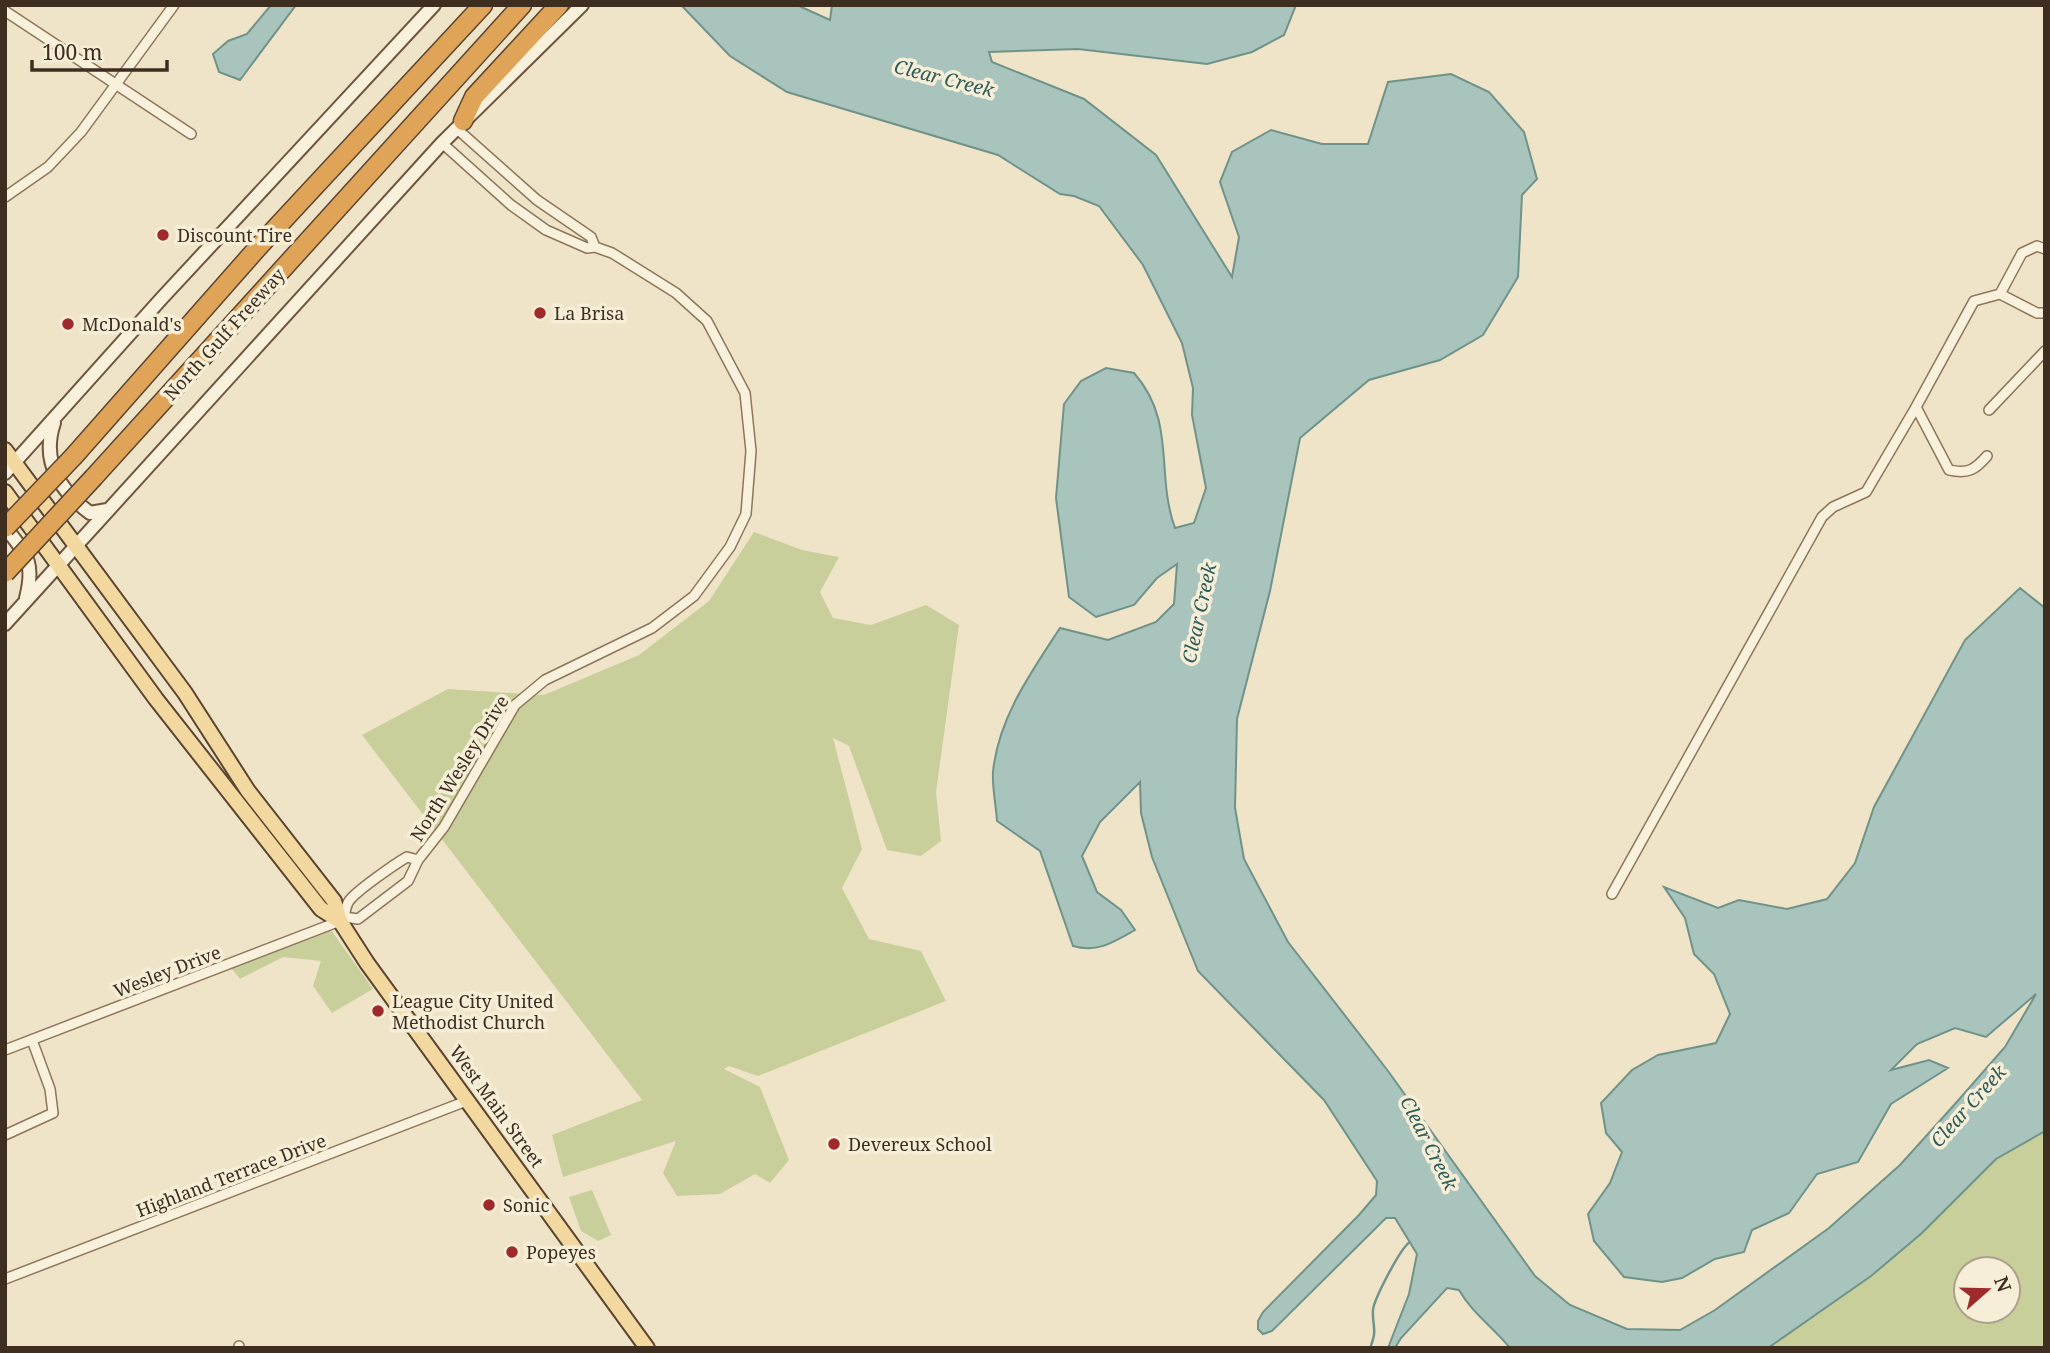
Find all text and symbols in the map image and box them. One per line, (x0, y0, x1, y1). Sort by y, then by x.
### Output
scale bar (32, 28, 166, 72)
text: 100 m (42, 38, 103, 66)
water label: Clear Creek (891, 53, 998, 103)
place label: Discount Tire (177, 223, 292, 247)
marker: Discount Tire (155, 227, 171, 243)
street label: North Gulf Freeway (158, 262, 290, 405)
place label: La Brisa (554, 301, 624, 325)
marker: La Brisa (532, 305, 548, 321)
place label: McDonald's (82, 312, 182, 336)
marker: McDonald's (60, 316, 76, 332)
water label: Clear Creek (1176, 559, 1223, 666)
street label: North Wesley Drive (404, 690, 514, 846)
street label: Wesley Drive (110, 940, 224, 1002)
place label: League City United Methodist Church (392, 989, 554, 1034)
marker: League City United Methodist Church (370, 1003, 386, 1019)
street label: West Main Street (444, 1040, 550, 1172)
water label: Clear Creek (1924, 1059, 2013, 1153)
water label: Clear Creek (1394, 1092, 1464, 1195)
street label: Highland Terrace Drive (133, 1128, 329, 1222)
place label: Devereux School (848, 1132, 992, 1156)
marker: Devereux School (826, 1136, 842, 1152)
place label: Sonic (503, 1193, 550, 1217)
marker: Sonic (481, 1197, 497, 1213)
place label: Popeyes (526, 1240, 596, 1264)
marker: Popeyes (504, 1244, 520, 1260)
north arrow (1952, 1255, 2022, 1325)
text: N (1988, 1273, 2018, 1296)

